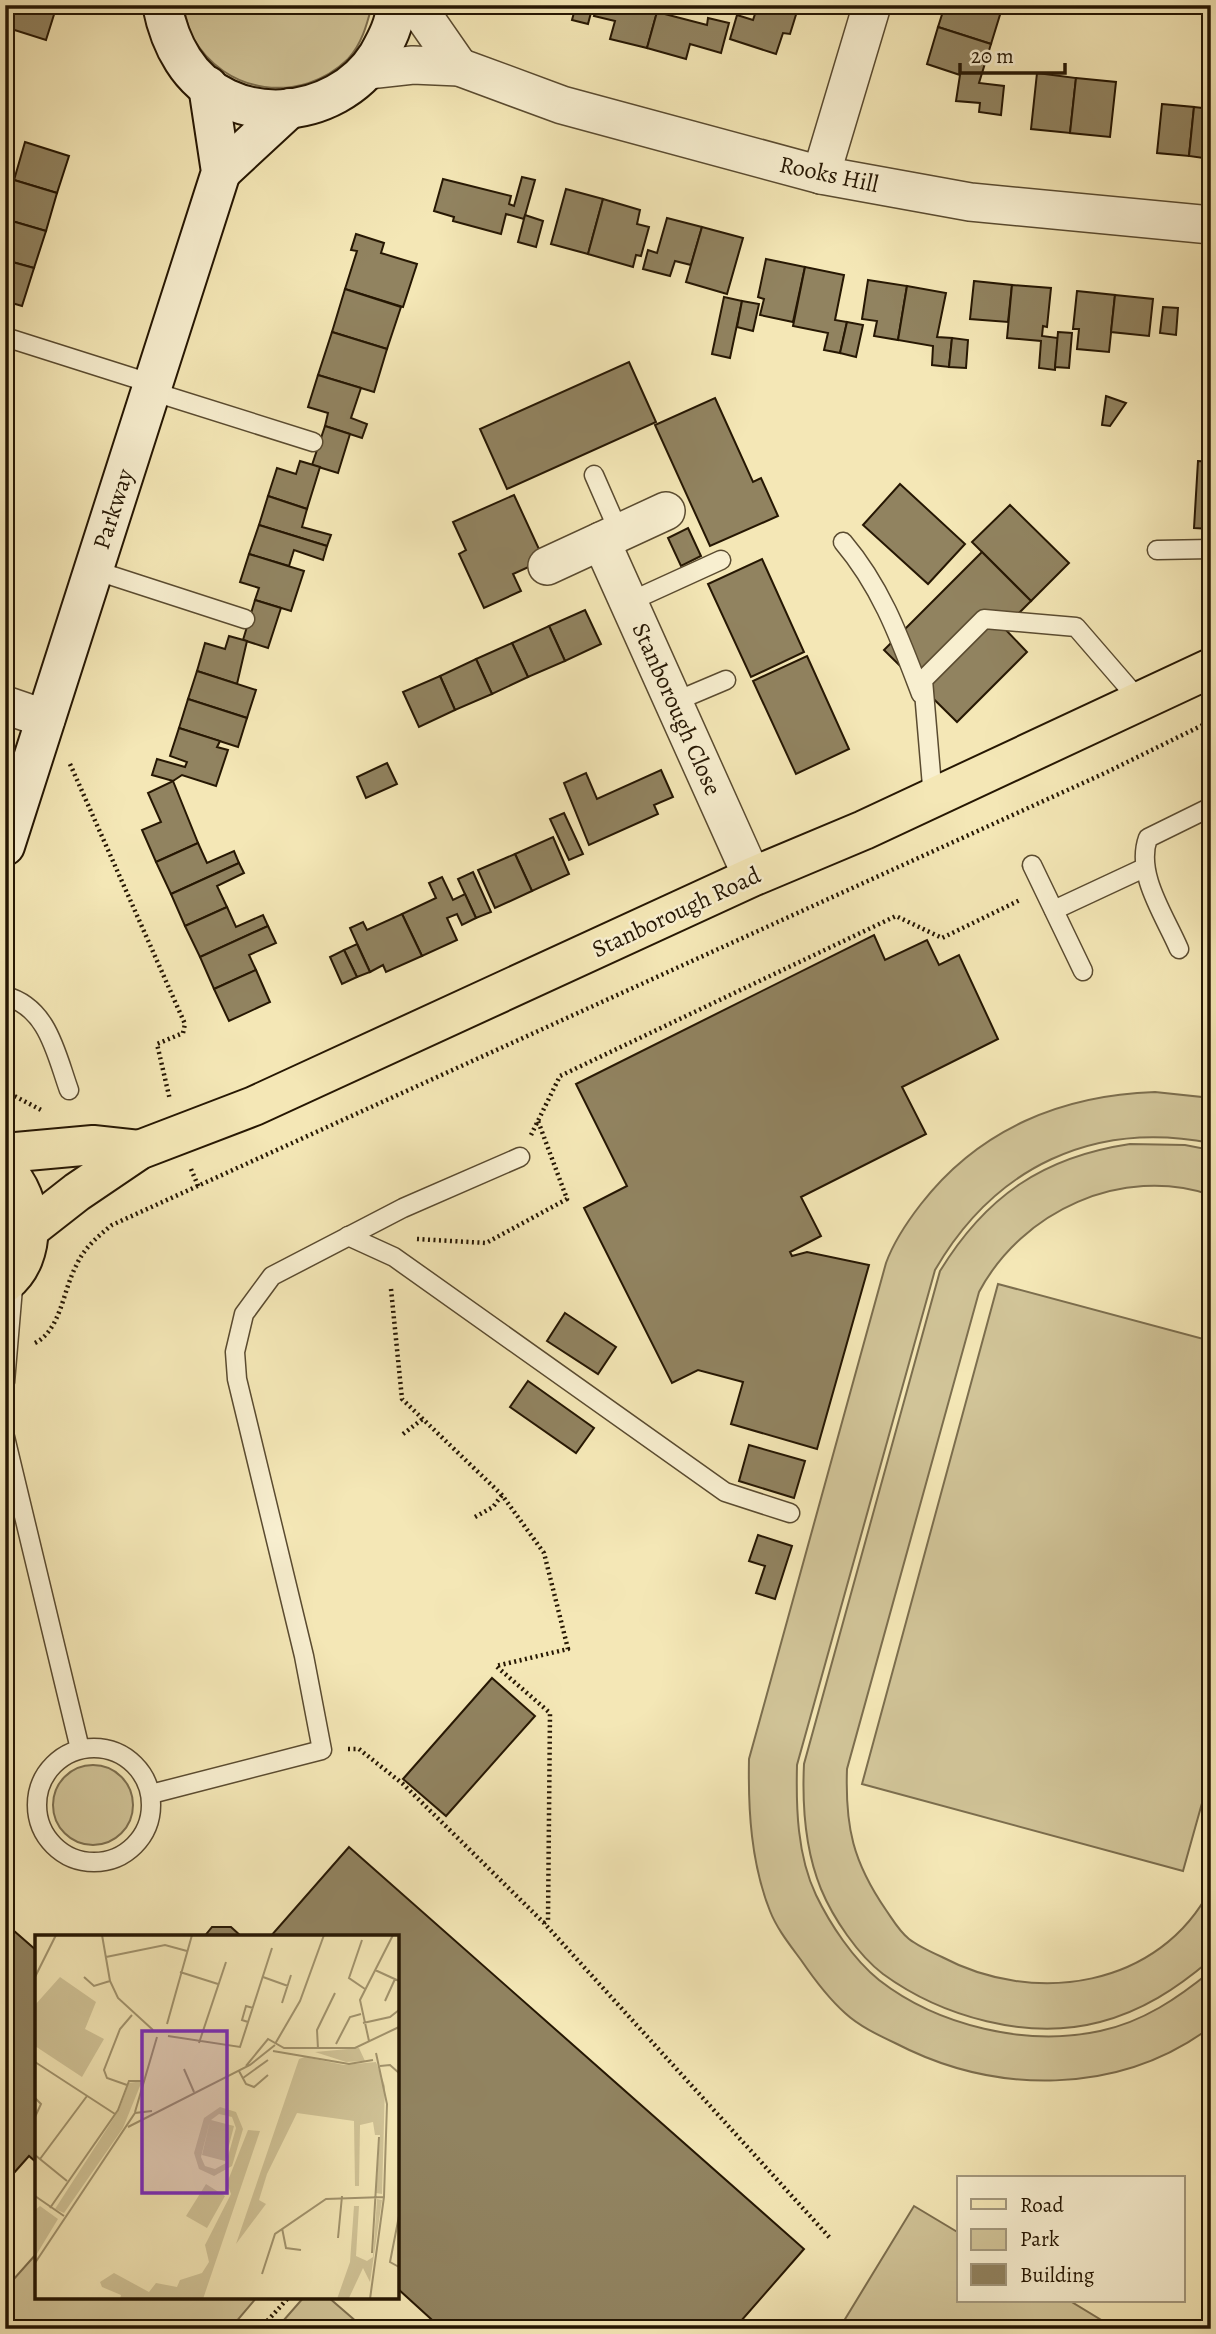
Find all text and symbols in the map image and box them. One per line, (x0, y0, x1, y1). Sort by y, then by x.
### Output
scale bar (960, 32, 1066, 76)
text: 20 m (971, 42, 1014, 70)
street label: Rooks Hill (777, 148, 882, 200)
street label: Parkway (85, 464, 141, 553)
street label: Stanborough Close (625, 618, 729, 800)
street label: Stanborough Road (587, 859, 766, 965)
inset map (35, 1935, 399, 2299)
legend (957, 2176, 1184, 2302)
text: Road (1020, 2191, 1064, 2219)
text: Park (1020, 2225, 1060, 2253)
text: Building (1020, 2261, 1095, 2289)

